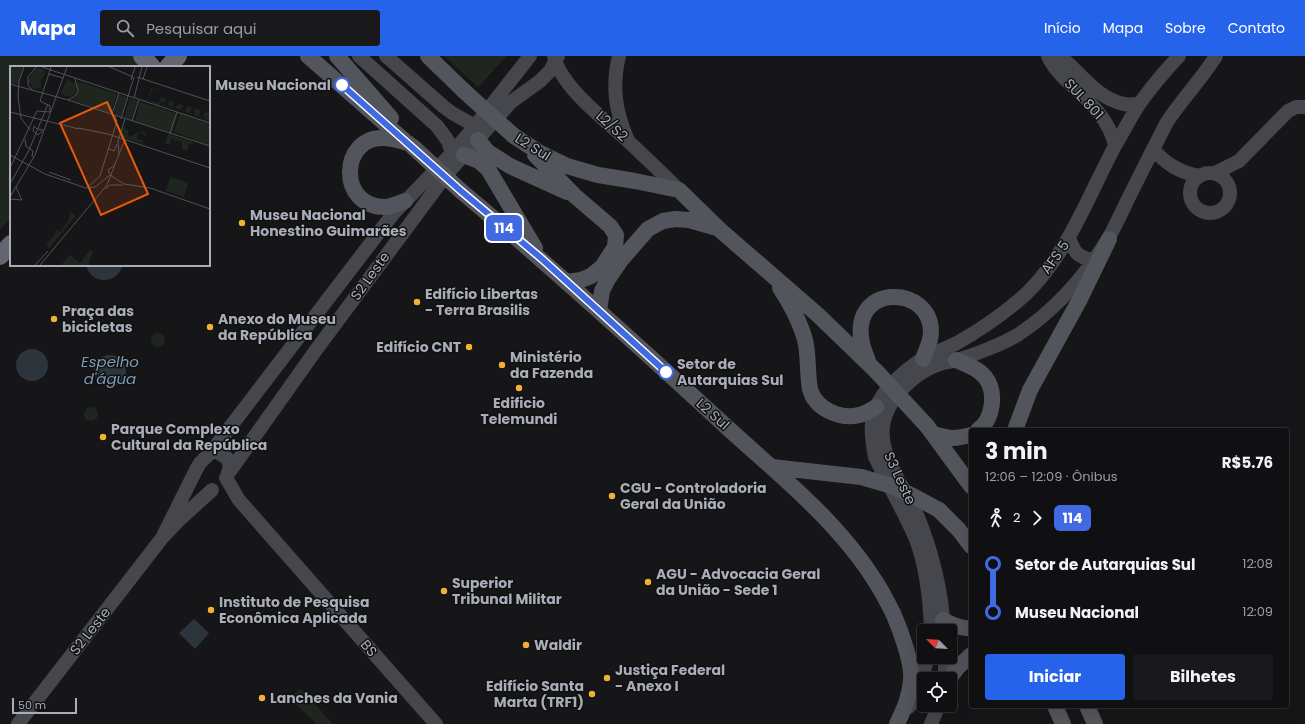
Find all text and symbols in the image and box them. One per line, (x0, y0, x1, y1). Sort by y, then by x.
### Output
search box (100, 10, 380, 46)
text: Mapa (20, 15, 76, 42)
icon: search (114, 17, 136, 39)
text: Pesquisar aqui (146, 18, 257, 39)
text: Início (1044, 18, 1081, 38)
text: Mapa (1103, 18, 1143, 38)
text: Sobre (1165, 18, 1206, 38)
text: Contato (1228, 18, 1285, 38)
inset map (10, 66, 210, 266)
street label: SUL 801 (1060, 74, 1108, 124)
place label: Museu Nacional (215, 75, 331, 95)
marker: Museu Nacional (334, 77, 350, 93)
street label: L2/S2 (592, 106, 632, 146)
street label: L2 Sul (511, 128, 555, 166)
place label: Museu Nacional Honestino Guimarães (250, 205, 407, 241)
line badge: 114 (481, 215, 527, 241)
marker: Museu Nacional Honestino Guimarães (237, 218, 247, 228)
text: 114 (494, 218, 514, 238)
street label: AFS 5 (1036, 236, 1074, 278)
street label: S2 Leste (346, 247, 395, 304)
place label: Edifício Libertas - Terra Brasilis (425, 284, 538, 320)
marker: Edifício Libertas - Terra Brasilis (412, 297, 422, 307)
place label: Praça das bicicletas (62, 301, 134, 337)
place label: Anexo do Museu da República (218, 309, 336, 345)
marker: Praça das bicicletas (49, 314, 59, 324)
marker: Anexo do Museu da República (205, 322, 215, 332)
place label: Edifício CNT (376, 337, 461, 357)
marker: Edifício CNT (464, 342, 474, 352)
place label: Ministério da Fazenda (510, 347, 593, 383)
water label: Espelho d'água (81, 351, 139, 389)
place label: Setor de Autarquias Sul (677, 354, 783, 390)
marker: Ministério da Fazenda (497, 360, 507, 370)
marker: Setor de Autarquias Sul (658, 364, 674, 380)
marker: Edificio Telemundi (514, 383, 524, 393)
place label: Edificio Telemundi (481, 393, 558, 429)
street label: L2 Sul (692, 394, 734, 434)
place label: Parque Complexo Cultural da República (111, 419, 267, 455)
marker: Parque Complexo Cultural da República (98, 432, 108, 442)
text: 3 min (985, 436, 1048, 467)
street label: S3 Leste (879, 448, 921, 508)
text: R$5.76 (1222, 452, 1273, 473)
text: 12:06 – 12:09 · Ônibus (985, 467, 1118, 486)
place label: CGU - Controladoria Geral da União (620, 478, 767, 514)
marker: CGU - Controladoria Geral da União (607, 491, 617, 501)
icon: walk (985, 507, 1007, 529)
icon: forward (1026, 507, 1048, 529)
text: 2 (1013, 508, 1020, 527)
text: 114 (1062, 508, 1083, 528)
text: Setor de Autarquias Sul (1015, 554, 1195, 575)
text: 12:08 (1242, 554, 1273, 573)
place label: AGU - Advocacia Geral da União - Sede 1 (656, 564, 820, 600)
place label: Superior Tribunal Militar (452, 573, 562, 609)
marker: AGU - Advocacia Geral da União - Sede 1 (643, 577, 653, 587)
marker: Superior Tribunal Militar (439, 586, 449, 596)
place label: Instituto de Pesquisa Econômica Aplicada (219, 592, 370, 628)
text: Museu Nacional (1015, 602, 1139, 623)
text: 12:09 (1242, 602, 1273, 621)
street label: S2 Leste (65, 603, 115, 659)
marker: Instituto de Pesquisa Econômica Aplicada (206, 605, 216, 615)
north arrow (917, 624, 957, 664)
map controls (917, 624, 957, 712)
street label: BS (356, 635, 382, 661)
place label: Waldir (534, 635, 582, 655)
marker: Waldir (521, 640, 531, 650)
button: Iniciar (985, 654, 1125, 700)
button: Bilhetes (1133, 654, 1273, 700)
place label: Justiça Federal - Anexo I (615, 660, 725, 696)
button: locate (917, 672, 957, 712)
marker: Justiça Federal - Anexo I (602, 673, 612, 683)
place label: Edifício Santa Marta (TRF1) (486, 676, 584, 712)
place label: Lanches da Vania (270, 688, 398, 708)
marker: Edifício Santa Marta (TRF1) (587, 689, 597, 699)
marker: Lanches da Vania (257, 693, 267, 703)
scale bar (12, 696, 77, 715)
text: 50 m (18, 697, 46, 713)

